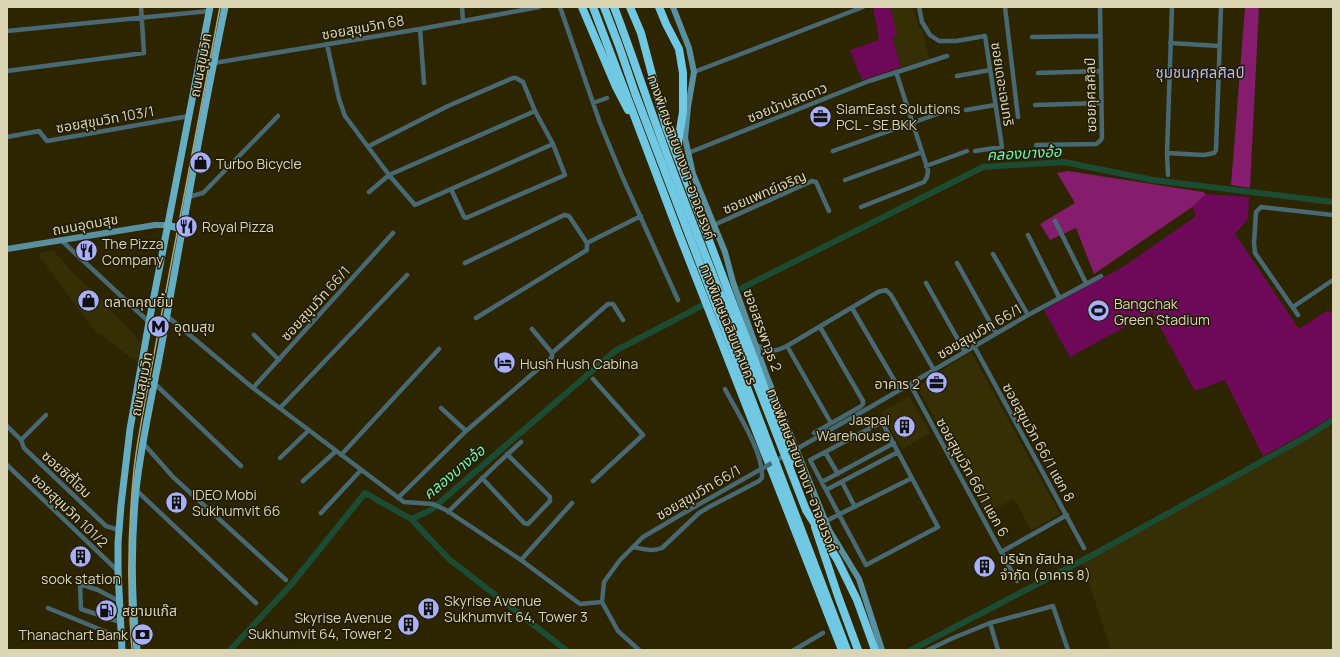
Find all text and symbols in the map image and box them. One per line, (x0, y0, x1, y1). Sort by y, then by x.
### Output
street label: ซอยสุขุมวิท 68 (320, 10, 406, 44)
street label: ถนนสุขุมวิท (184, 31, 216, 99)
street label: ซอยเดอะเจนทริ (987, 41, 1019, 127)
street label: ซอยกุศลศิลป์ (1080, 58, 1100, 132)
district label: ชุมชนกุศลศิลป์ (1156, 62, 1244, 83)
street label: ทางพิเศษสายบางนา-อาจณรงค์ (643, 72, 721, 242)
street label: ซอยบ้านลัดดาว (744, 77, 830, 127)
place label: SiamEast Solutions PCL - SE BKK (836, 99, 960, 134)
street label: ซอยสุขุมวิท 103/1 (54, 101, 156, 137)
office icon: SiamEast Solutions PCL - SE BKK (807, 103, 833, 129)
water label: คลองบางอ้อ (986, 140, 1063, 165)
shop icon: Turbo Bicycle (188, 150, 214, 176)
place label: Turbo Bicycle (216, 154, 302, 173)
street label: ซอยแพทย์เจริญ (719, 166, 809, 218)
street label: ถนนอุดมสุข (51, 209, 119, 239)
restaurant icon: Royal Pizza (174, 213, 200, 239)
place label: Royal Pizza (202, 217, 274, 236)
place label: The Pizza Company (102, 234, 164, 269)
restaurant icon: The Pizza Company (73, 238, 99, 264)
street label: ซอยสุขุมวิท 66/1 (276, 261, 354, 345)
street label: ทางพิเศษเฉลิมมหานคร (696, 261, 762, 387)
street label: ซอยสรรพาวุธ 2 (739, 286, 787, 374)
shop icon: ตลาดคุณยิ้ม (75, 288, 101, 314)
place label: ตลาดคุณยิ้ม (104, 292, 173, 311)
place label: Bangchak Green Stadium (1114, 294, 1210, 329)
sports icon: Bangchak Green Stadium (1085, 298, 1111, 324)
street label: ซอยสุขุมวิท 66/1 (933, 299, 1025, 363)
metro station icon: อุดมสุข (145, 313, 171, 339)
place label: อุดมสุข (174, 317, 215, 336)
street label: ถนนสุขุมวิท (125, 350, 157, 418)
hotel icon: Hush Hush Cabina (492, 350, 518, 376)
place label: Hush Hush Cabina (520, 354, 638, 373)
office icon: อาคาร 2 (923, 370, 949, 396)
place label: อาคาร 2 (874, 374, 920, 393)
street label: ซอยสุขุมวิท 66/1 แยก 8 (998, 379, 1080, 505)
street label: ทางพิเศษสายบางนา-อาจณรงค์ (763, 385, 843, 555)
place label: Jaspal Warehouse (816, 410, 890, 445)
building icon: Jaspal Warehouse (892, 414, 918, 440)
street label: ซอยสุขุมวิท 66/1 แยก 6 (932, 414, 1014, 540)
water label: คลองบางอ้อ (419, 439, 490, 504)
street label: ซอยซิตี้โฮม (38, 446, 96, 502)
street label: ซอยสุขุมวิท 66/1 (652, 460, 744, 524)
street label: ซอยสุขุมวิท 101/2 (28, 469, 112, 551)
place label: IDEO Mobi Sukhumvit 66 (192, 485, 281, 520)
building icon: IDEO Mobi Sukhumvit 66 (164, 489, 190, 515)
building icon: sook station (68, 543, 94, 569)
place label: บริษัท ยัสปาล จำกัด (อาคาร 8) (1000, 549, 1091, 584)
building icon: บริษัท ยัสปาล จำกัด (อาคาร 8) (972, 553, 998, 579)
place label: sook station (41, 569, 121, 588)
place label: Skyrise Avenue Sukhumvit 64, Tower 3 (444, 591, 588, 626)
building icon: Skyrise Avenue Sukhumvit 64, Tower 3 (415, 595, 441, 621)
fuel station icon: สยามแก๊ส (94, 597, 120, 623)
place label: สยามแก๊ส (122, 601, 177, 620)
place label: Skyrise Avenue Sukhumvit 64, Tower 2 (248, 608, 392, 643)
building icon: Skyrise Avenue Sukhumvit 64, Tower 2 (395, 612, 421, 638)
bank icon: Thanachart Bank (130, 621, 156, 647)
place label: Thanachart Bank (19, 625, 129, 644)

